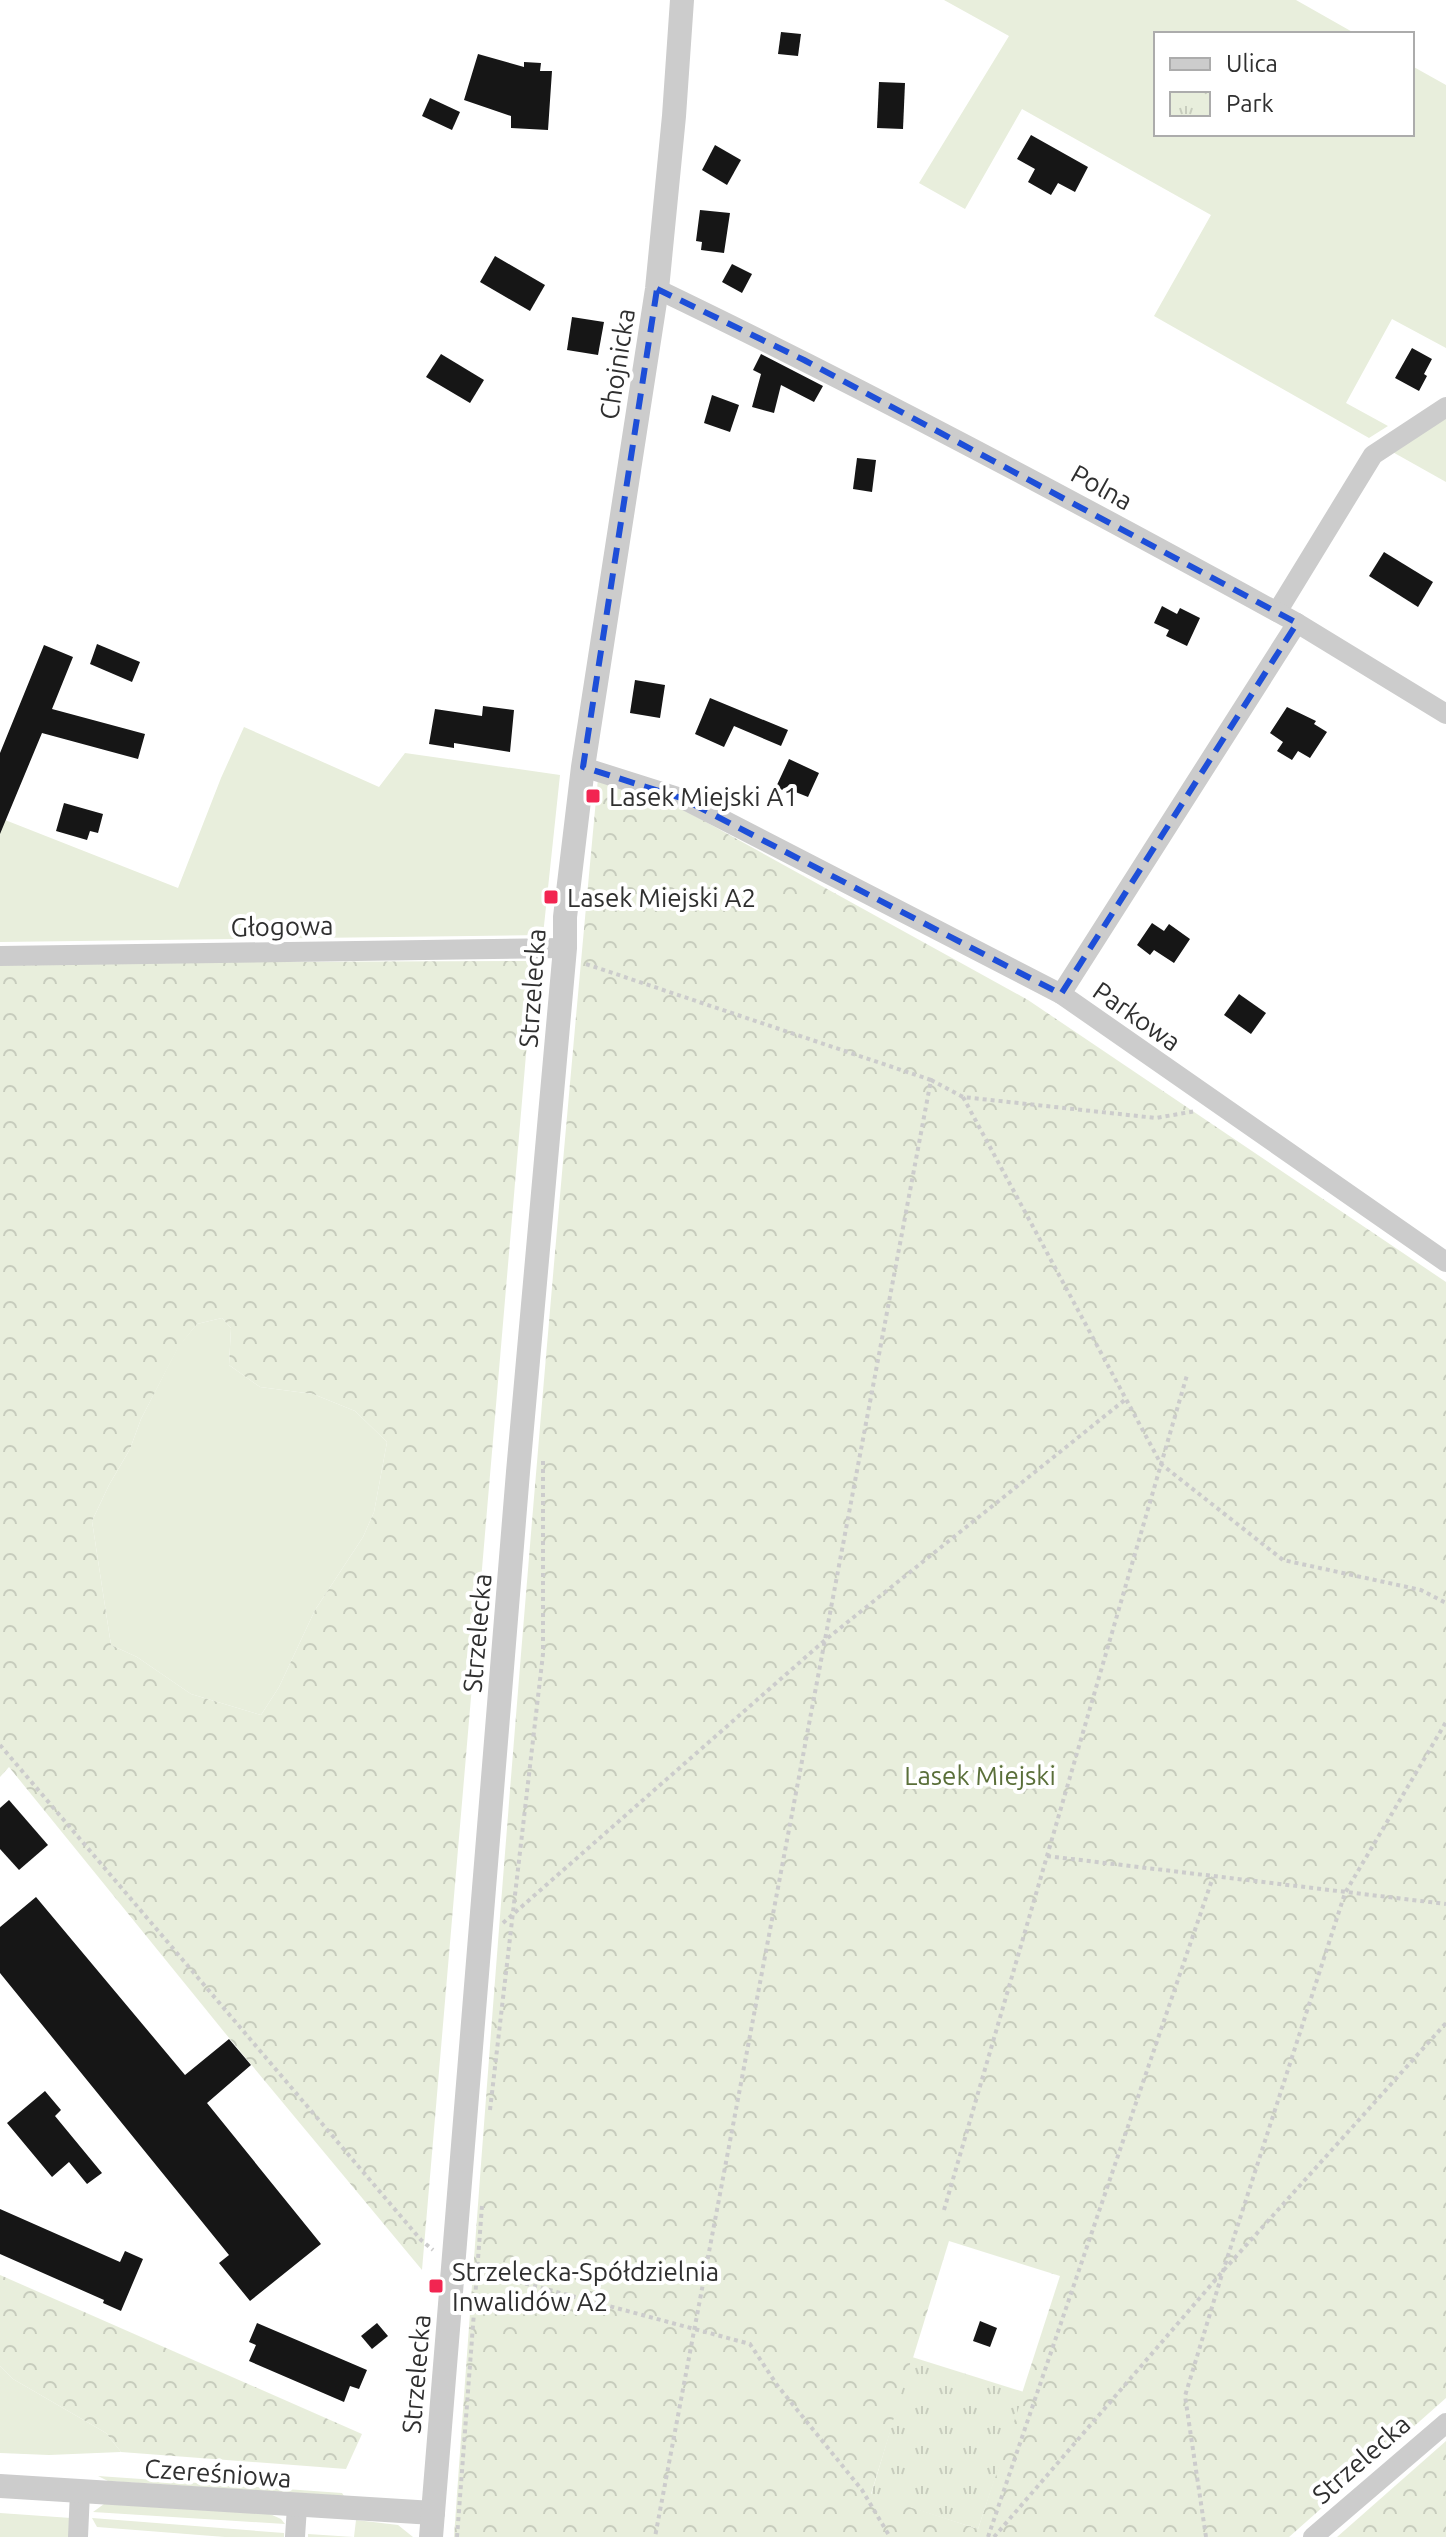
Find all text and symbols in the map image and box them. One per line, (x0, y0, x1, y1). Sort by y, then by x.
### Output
legend (1154, 32, 1414, 136)
text: Ulica (1226, 50, 1278, 77)
text: Park (1226, 90, 1274, 117)
street label: Chojnicka (594, 306, 640, 422)
street label: Polna (1066, 458, 1138, 516)
place label: Lasek Miejski A1 (609, 782, 798, 811)
marker: Lasek Miejski A1 (584, 787, 602, 805)
place label: Lasek Miejski A2 (567, 883, 756, 912)
marker: Lasek Miejski A2 (542, 888, 560, 906)
street label: Głogowa (230, 911, 334, 941)
street label: Strzelecka (513, 927, 551, 1049)
street label: Parkowa (1088, 975, 1186, 1057)
street label: Strzelecka (457, 1572, 497, 1694)
park label: Lasek Miejski (904, 1761, 1056, 1790)
place label: Strzelecka-Spółdzielnia Inwalidów A2 (452, 2257, 719, 2316)
marker: Strzelecka-Spółdzielnia Inwalidów A2 (427, 2277, 445, 2295)
street label: Strzelecka (396, 2313, 436, 2435)
street label: Strzelecka (1306, 2409, 1416, 2509)
street label: Czereśniowa (143, 2453, 293, 2493)

